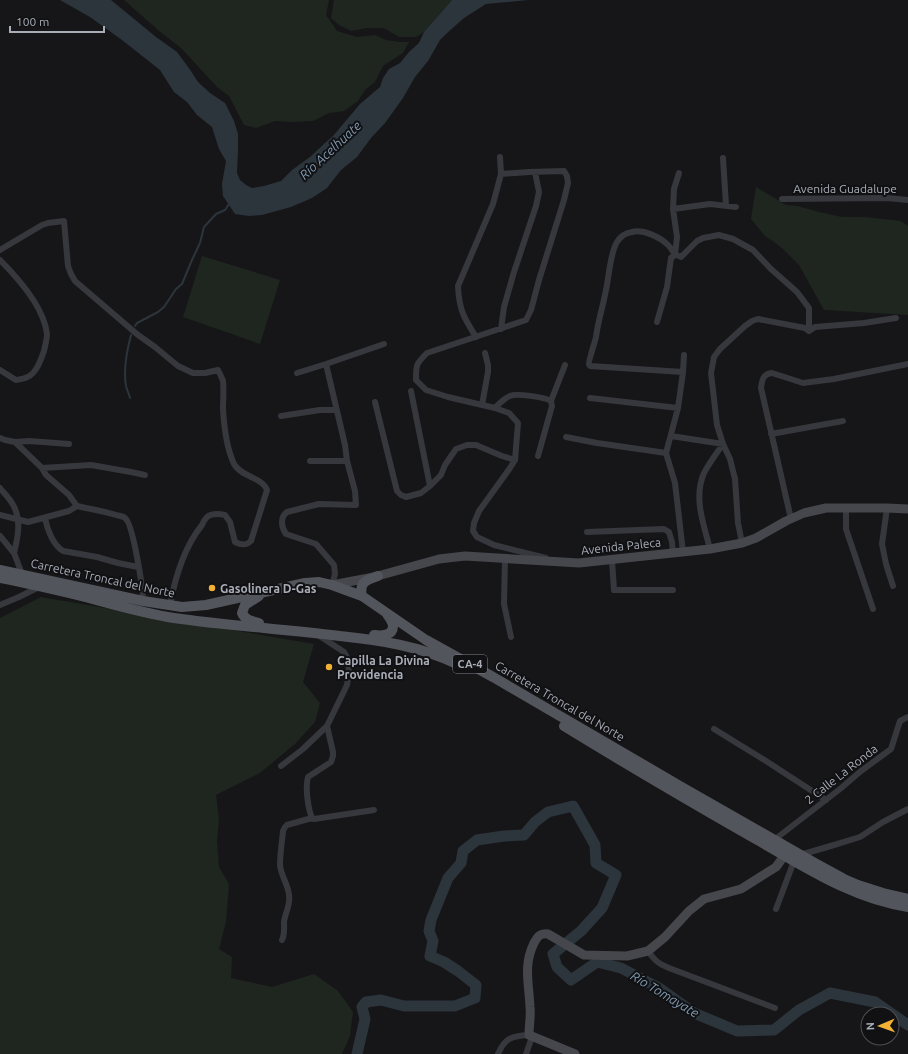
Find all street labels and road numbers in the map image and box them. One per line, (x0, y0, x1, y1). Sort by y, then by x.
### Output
street label: Avenida Guadalupe (793, 182, 897, 195)
street label: Avenida Paleca (580, 535, 662, 557)
street label: Carretera Troncal del Norte (30, 556, 176, 600)
road number: CA-4 (453, 655, 487, 673)
street label: Carretera Troncal del Norte (493, 659, 627, 743)
street label: 2 Calle La Ronda (802, 742, 880, 806)

